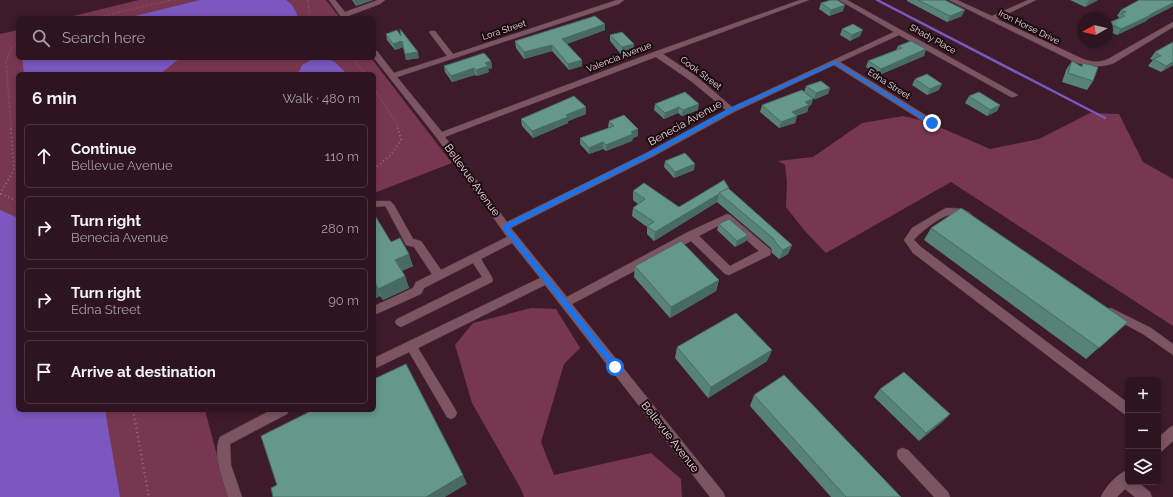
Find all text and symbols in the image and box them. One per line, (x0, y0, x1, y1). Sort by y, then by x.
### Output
street label: Iron Horse Drive (997, 8, 1062, 46)
north arrow (1077, 12, 1113, 48)
search box (16, 16, 376, 60)
street label: Lora Street (481, 18, 527, 42)
street label: Shady Place (908, 22, 958, 56)
icon: search (30, 27, 52, 49)
text: Search here (62, 29, 145, 47)
street label: Valencia Avenue (585, 40, 654, 74)
street label: Cook Street (678, 54, 724, 92)
street label: Edna Street (866, 67, 912, 101)
text: 6 min (32, 88, 77, 108)
text: Walk · 480 m (282, 91, 360, 106)
street label: Benecia Avenue (646, 97, 725, 149)
route end (923, 114, 941, 132)
text: Continue (71, 140, 136, 158)
street label: Bellevue Avenue (441, 141, 503, 219)
icon: ahead (33, 145, 55, 167)
text: 110 m (325, 149, 359, 164)
text: Bellevue Avenue (71, 158, 173, 173)
text: Turn right (71, 212, 141, 230)
icon: right (33, 217, 55, 239)
text: 280 m (321, 221, 359, 236)
text: Benecia Avenue (71, 230, 168, 245)
text: Turn right (71, 284, 141, 302)
icon: right (33, 289, 55, 311)
text: 90 m (328, 293, 359, 308)
text: Edna Street (71, 302, 141, 317)
route start (606, 358, 624, 376)
icon: arrive (33, 361, 55, 383)
text: Arrive at destination (71, 363, 216, 381)
map controls (1125, 377, 1161, 485)
button: + (1125, 377, 1161, 413)
street label: Bellevue Avenue (638, 399, 702, 475)
button: − (1125, 413, 1161, 449)
button: layers (1125, 449, 1161, 485)

